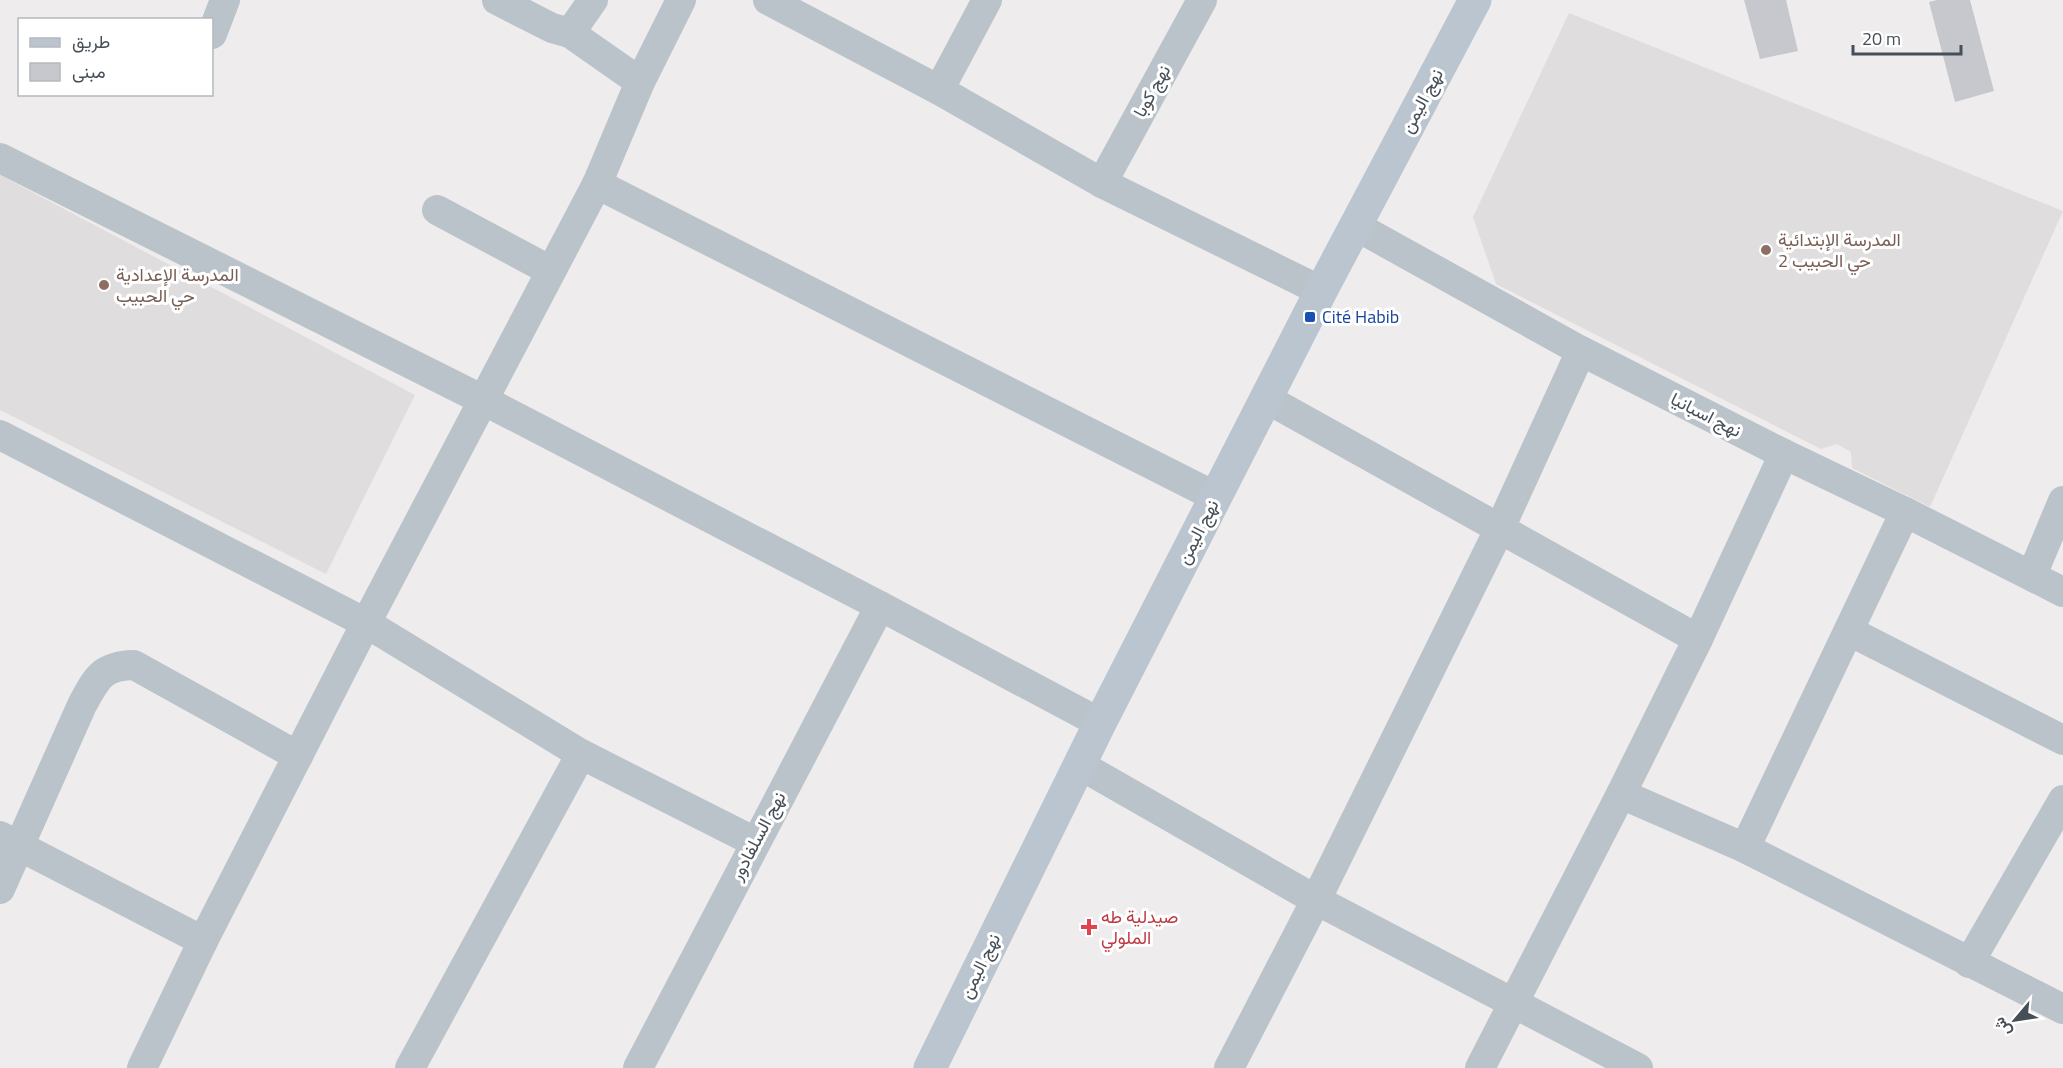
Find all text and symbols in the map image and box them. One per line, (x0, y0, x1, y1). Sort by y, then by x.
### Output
legend (18, 18, 213, 96)
scale bar (1853, 18, 1961, 56)
text: 20 m (1862, 25, 1901, 52)
text: طريق (72, 28, 110, 55)
text: مبنى (72, 58, 106, 85)
street label: نهج كوبا (1126, 60, 1177, 122)
street label: نهج اليمن (1393, 64, 1450, 138)
place label: المدرسة الإبتدائية حي الحبيب 2 (1778, 226, 1901, 276)
marker: المدرسة الإبتدائية حي الحبيب 2 (1759, 243, 1773, 257)
place label: المدرسة الإعدادية حي الحبيب (116, 261, 239, 311)
marker: المدرسة الإعدادية حي الحبيب (97, 278, 111, 292)
place label: Cité Habib (1322, 303, 1399, 330)
marker: Cité Habib (1303, 310, 1317, 324)
street label: نهج اسبانيا (1666, 385, 1746, 444)
street label: نهج اليمن (1170, 495, 1225, 569)
street label: نهج السلفادور (722, 787, 792, 886)
place label: صيدلية طه الملولي (1101, 903, 1178, 953)
marker: صيدلية طه الملولي (1082, 920, 1096, 934)
street label: نهج اليمن (952, 929, 1007, 1003)
north arrow (1985, 990, 2045, 1050)
text: ش (1987, 1013, 2017, 1042)

